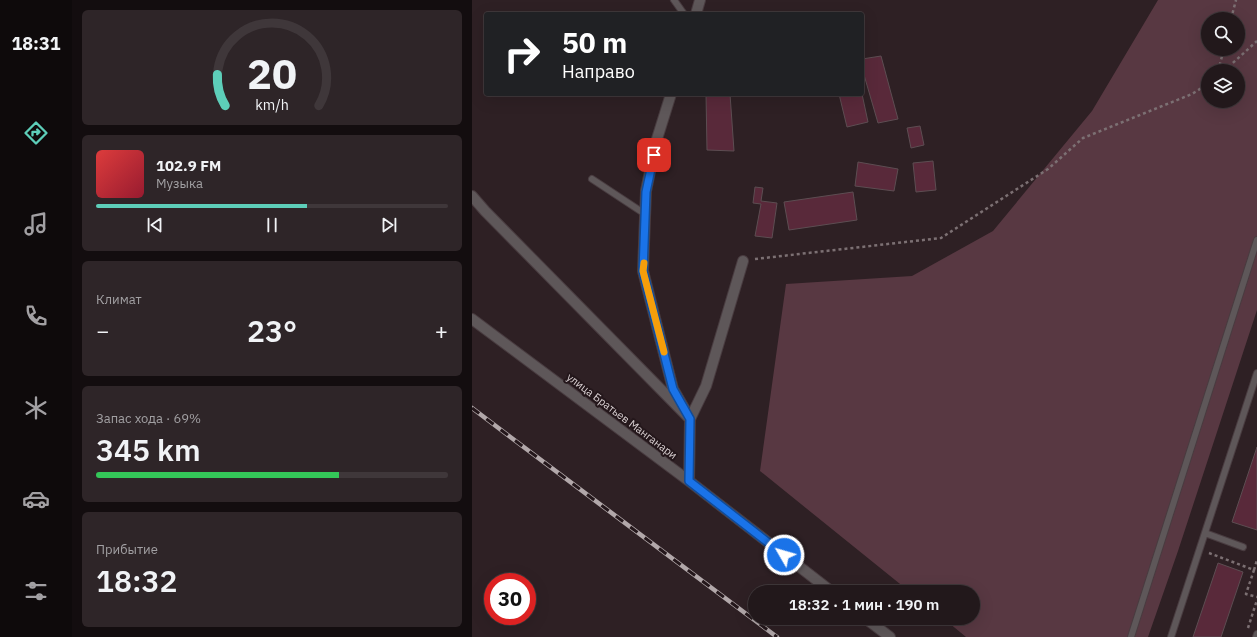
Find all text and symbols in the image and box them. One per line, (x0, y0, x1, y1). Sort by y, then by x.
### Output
map controls (1201, 12, 1245, 108)
button: search (1201, 12, 1245, 56)
text: 50 m (562, 24, 627, 61)
icon: right (496, 28, 548, 80)
text: 18:31 (11, 32, 61, 55)
text: 20 (247, 46, 297, 100)
text: Направо (562, 60, 635, 83)
button: layers (1201, 64, 1245, 108)
text: km/h (255, 94, 289, 113)
icon: directions (22, 119, 50, 147)
pin (637, 138, 671, 172)
icon: arrive (643, 144, 665, 166)
text: 102.9 FM (156, 156, 221, 175)
text: Музыка (156, 175, 203, 192)
icon: music (22, 210, 50, 238)
icon: previous (144, 214, 166, 236)
icon: pause (261, 214, 283, 236)
icon: next (378, 214, 400, 236)
text: Климат (96, 291, 142, 308)
icon: phone (22, 302, 50, 330)
text: 23° (247, 311, 297, 350)
text: − (96, 316, 109, 345)
text: + (435, 316, 448, 345)
street label: улица Братьев Манганари (564, 370, 680, 462)
icon: climate (22, 394, 50, 422)
text: Запас хода · 69% (96, 410, 201, 427)
text: 345 km (96, 430, 201, 469)
icon: car (22, 485, 50, 513)
position arrow (763, 534, 805, 576)
text: Прибытие (96, 541, 158, 558)
text: 18:32 (96, 561, 178, 600)
speed limit sign: 30 (484, 573, 536, 625)
icon: filters (22, 577, 50, 605)
text: 18:32 · 1 мин · 190 m (789, 595, 939, 614)

